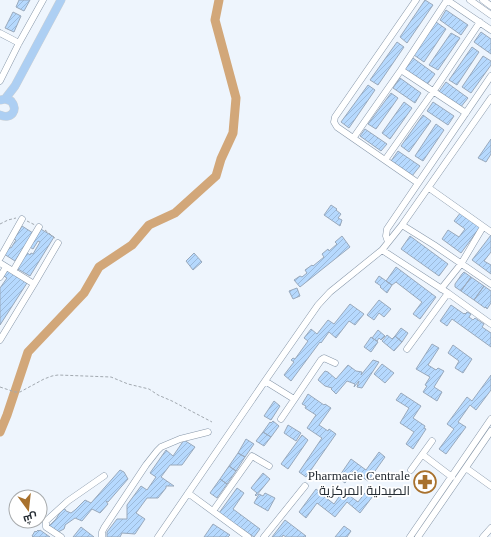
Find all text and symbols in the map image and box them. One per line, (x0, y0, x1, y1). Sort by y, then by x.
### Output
place label: Pharmacie Centrale الصيدلية المركزية (308, 468, 410, 498)
pharmacy icon: Pharmacie Centrale الصيدلية المركزية (412, 469, 438, 495)
north arrow (8, 489, 48, 529)
text: ش (22, 510, 39, 526)

